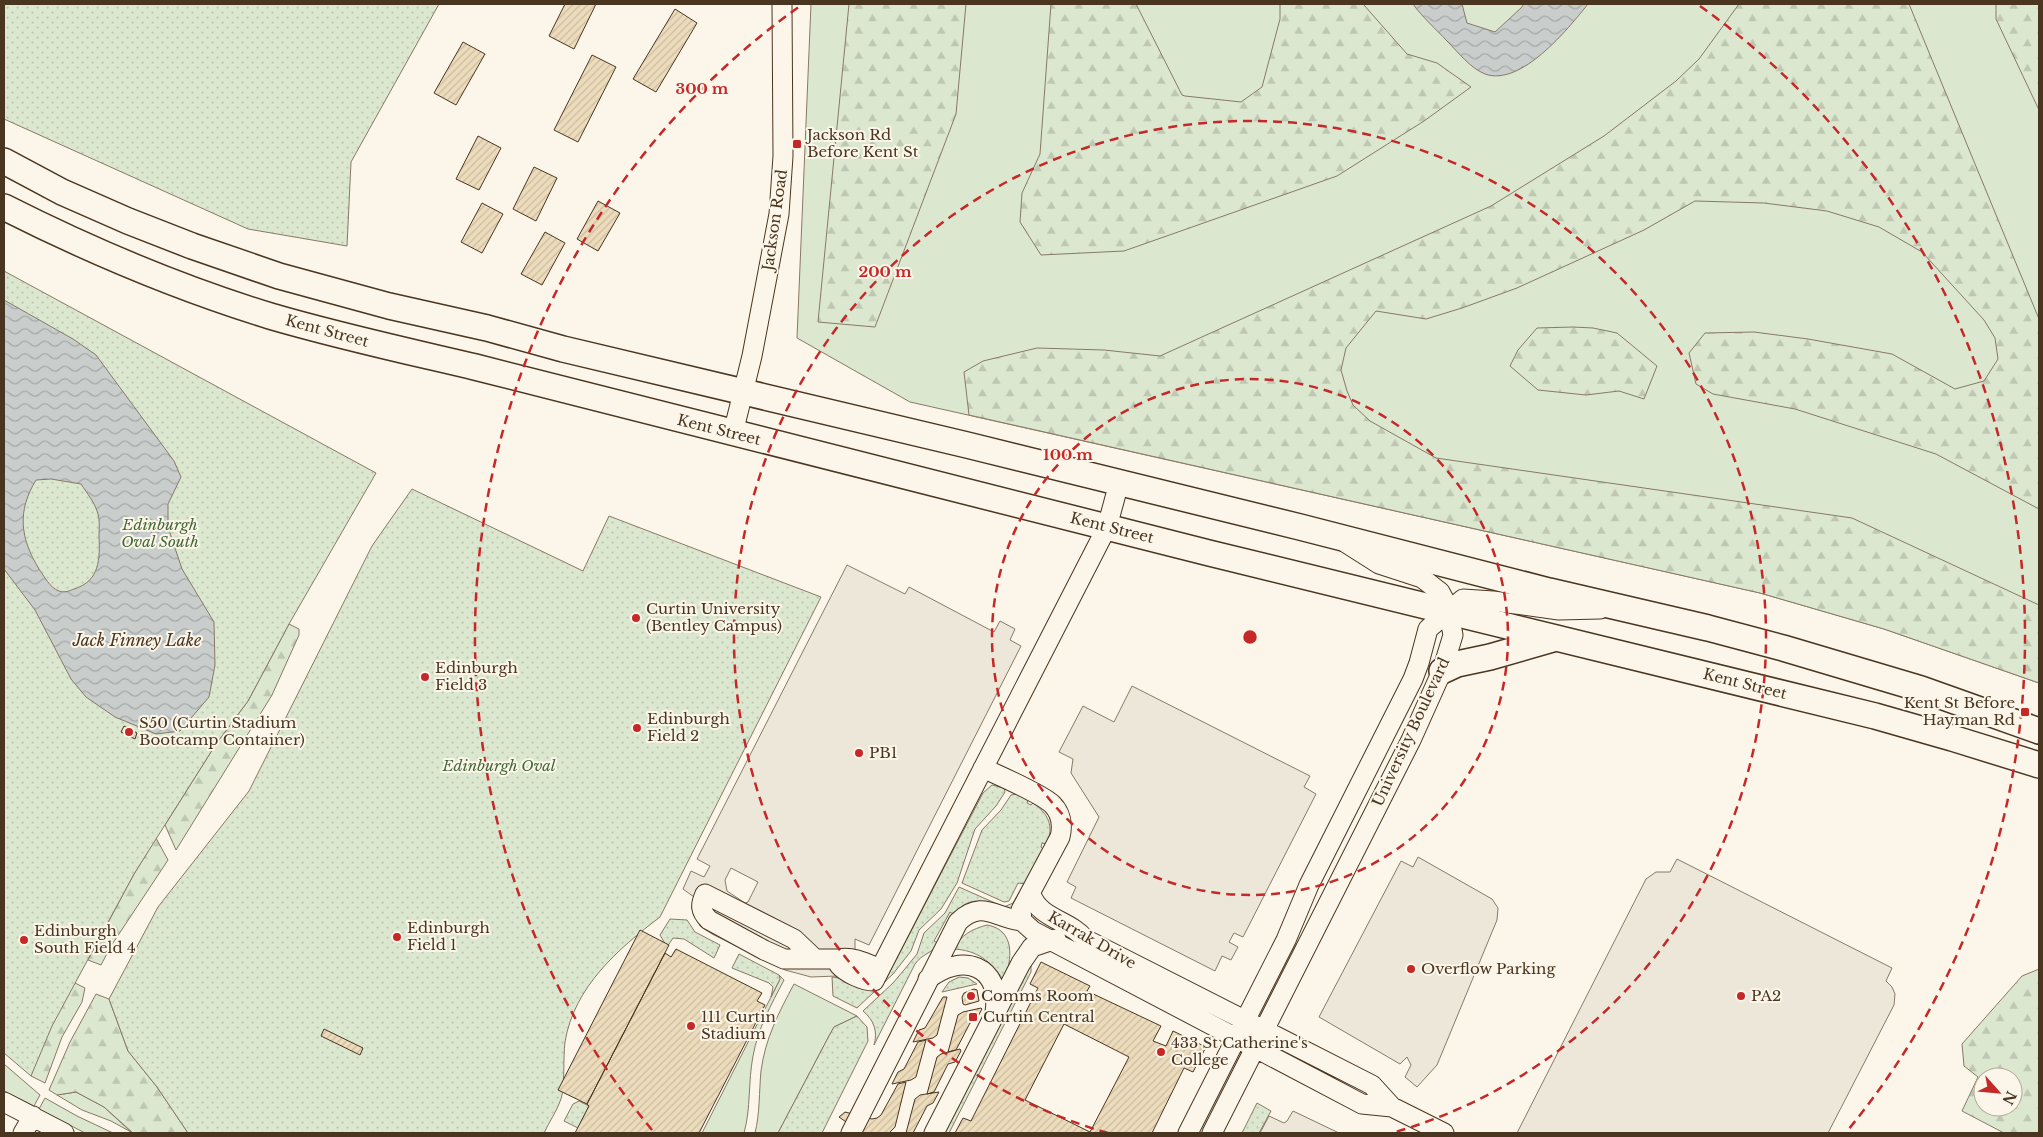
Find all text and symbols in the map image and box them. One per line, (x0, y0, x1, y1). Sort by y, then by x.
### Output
text: 300 m (676, 79, 729, 98)
place label: Jackson Rd Before Kent St (805, 125, 919, 161)
marker: Jackson Rd Before Kent St (791, 138, 803, 150)
street label: Jackson Road (758, 168, 791, 274)
text: 200 m (859, 262, 912, 281)
street label: Kent Street (283, 310, 371, 351)
street label: Kent Street (675, 410, 763, 449)
text: 100 m (1043, 445, 1093, 464)
street label: Kent Street (1068, 508, 1156, 547)
park label: Edinburgh Oval South (121, 515, 199, 551)
place label: Curtin University (Bentley Campus) (646, 599, 782, 635)
marker: Curtin University (Bentley Campus) (630, 612, 642, 624)
centre of rings (1241, 628, 1259, 646)
water label: Jack Finney Lake (72, 630, 202, 650)
street label: University Boulevard (1368, 654, 1453, 809)
place label: Edinburgh Field 3 (435, 658, 518, 694)
street label: Kent Street (1701, 664, 1789, 703)
marker: Edinburgh Field 3 (419, 671, 431, 683)
place label: Kent St Before Hayman Rd (1904, 693, 2015, 729)
marker: Kent St Before Hayman Rd (2019, 706, 2031, 718)
place label: Edinburgh Field 2 (647, 709, 730, 745)
place label: S50 (Curtin Stadium Bootcamp Container) (139, 713, 305, 749)
marker: Edinburgh Field 2 (631, 722, 643, 734)
marker: S50 (Curtin Stadium Bootcamp Container) (123, 726, 135, 738)
place label: PB1 (869, 743, 898, 762)
marker: PB1 (853, 747, 865, 759)
park label: Edinburgh Oval (441, 756, 556, 775)
street label: Karrak Drive (1045, 907, 1140, 973)
place label: Edinburgh Field 1 (407, 918, 490, 954)
place label: Edinburgh South Field 4 (34, 921, 136, 957)
marker: Edinburgh Field 1 (391, 931, 403, 943)
marker: Edinburgh South Field 4 (18, 934, 30, 946)
place label: Overflow Parking (1421, 959, 1556, 978)
marker: Overflow Parking (1405, 963, 1417, 975)
place label: Comms Room (981, 986, 1094, 1005)
place label: PA2 (1751, 986, 1781, 1005)
marker: Comms Room (965, 990, 977, 1002)
marker: PA2 (1735, 990, 1747, 1002)
place label: 111 Curtin Stadium (701, 1007, 776, 1043)
place label: Curtin Central (983, 1007, 1095, 1026)
marker: Curtin Central (967, 1011, 979, 1023)
marker: 111 Curtin Stadium (685, 1020, 697, 1032)
place label: 433 St Catherine's College (1171, 1033, 1308, 1069)
marker: 433 St Catherine's College (1155, 1046, 1167, 1058)
north arrow (1973, 1067, 2023, 1117)
text: N (1999, 1088, 2021, 1108)

